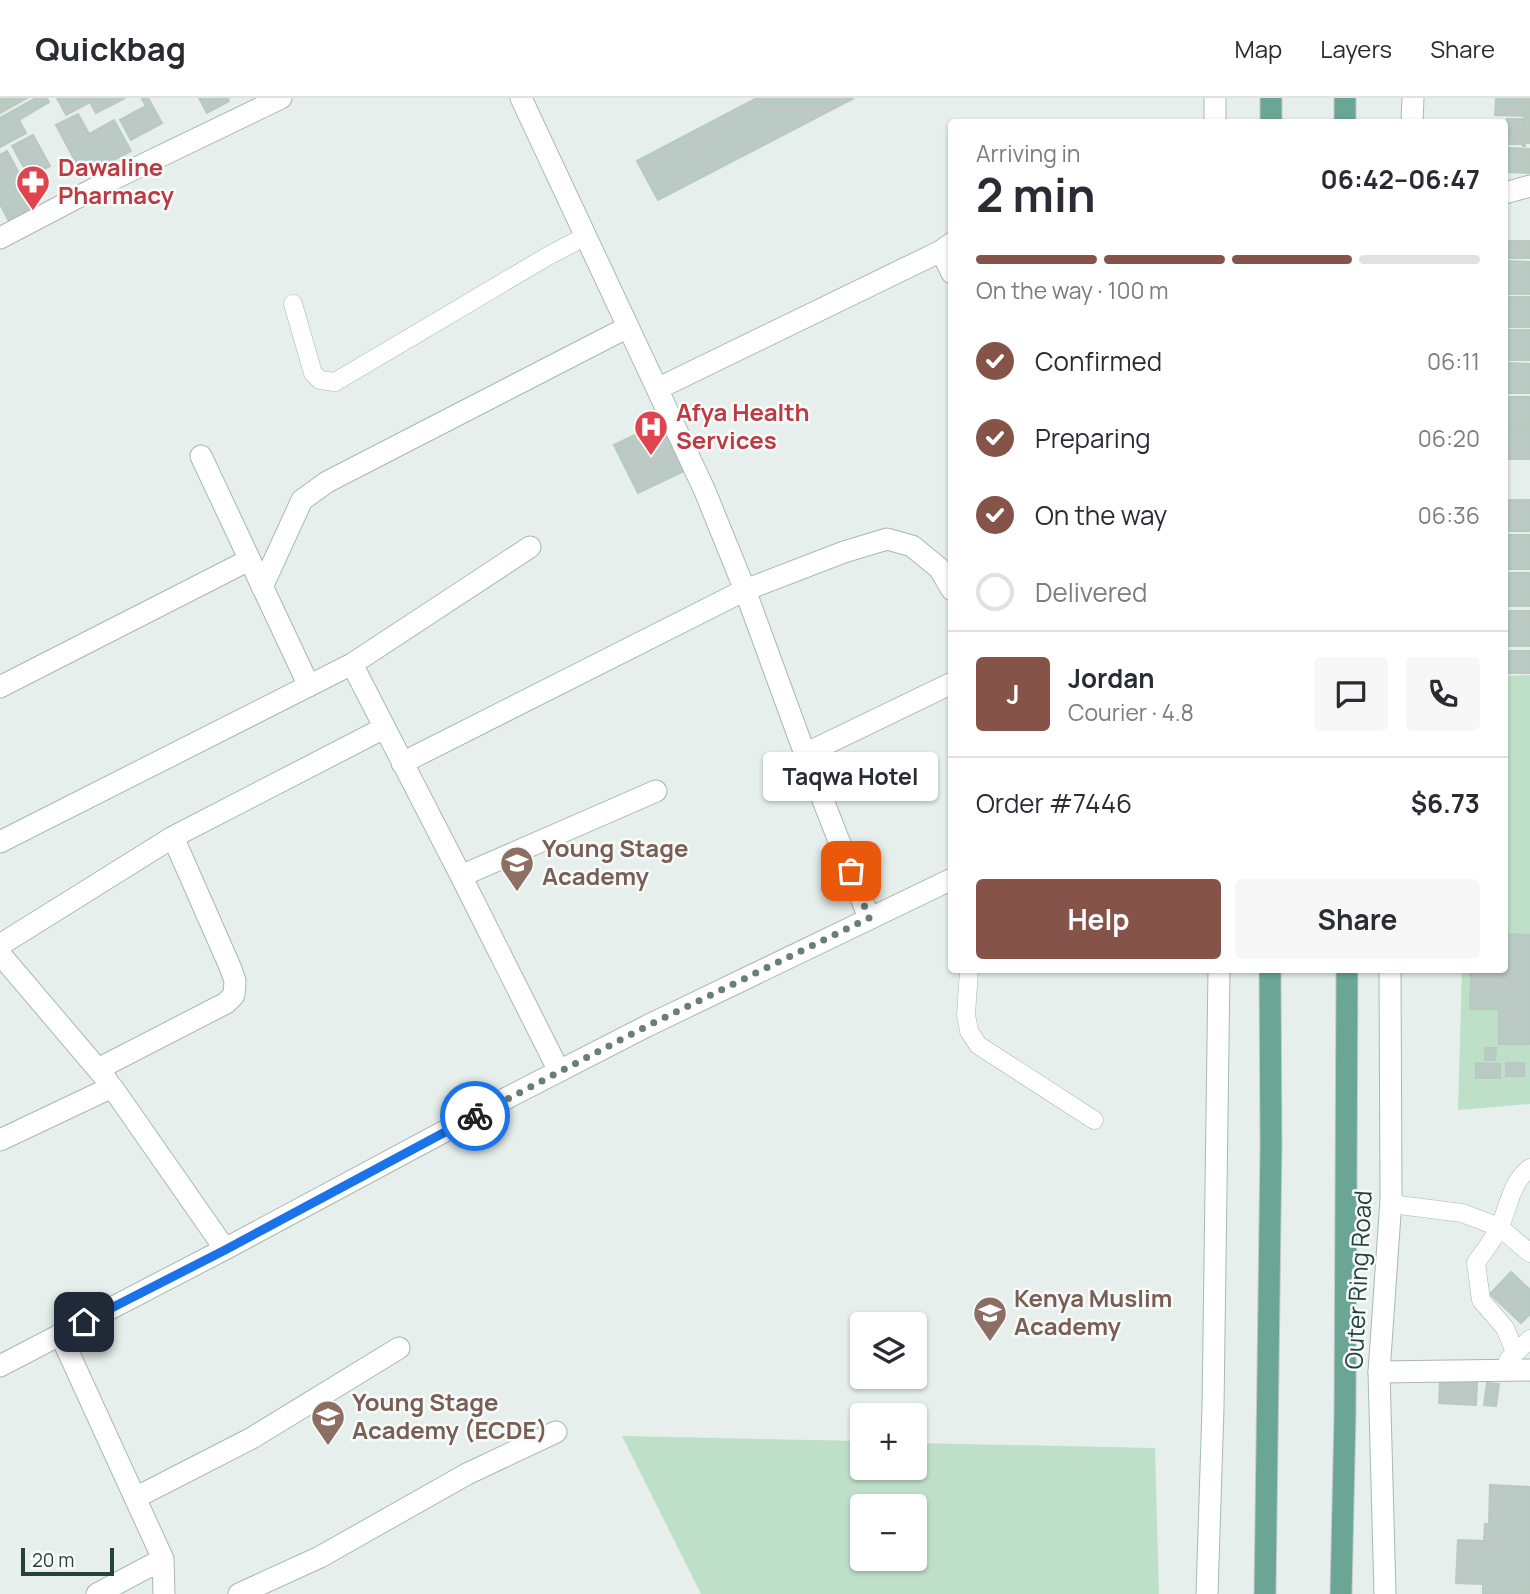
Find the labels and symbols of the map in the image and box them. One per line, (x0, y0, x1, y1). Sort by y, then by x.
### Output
place label: Dawaline Pharmacy (58, 150, 174, 211)
pharmacy icon: Dawaline Pharmacy (14, 163, 52, 212)
place label: Afya Health Services (676, 395, 810, 456)
hospital icon: Afya Health Services (632, 408, 670, 457)
callout: Taqwa Hotel (764, 752, 938, 801)
place label: Young Stage Academy (542, 831, 688, 892)
pin (821, 841, 881, 901)
school or university icon: Young Stage Academy (498, 844, 536, 893)
courier (440, 1081, 510, 1151)
street label: Outer Ring Road (1336, 1190, 1379, 1370)
place label: Kenya Muslim Academy (1014, 1281, 1172, 1342)
pin (54, 1292, 114, 1352)
school or university icon: Kenya Muslim Academy (971, 1294, 1009, 1343)
place label: Young Stage Academy (ECDE) (352, 1385, 548, 1446)
school or university icon: Young Stage Academy (ECDE) (309, 1398, 347, 1447)
scale bar (21, 1545, 114, 1577)

